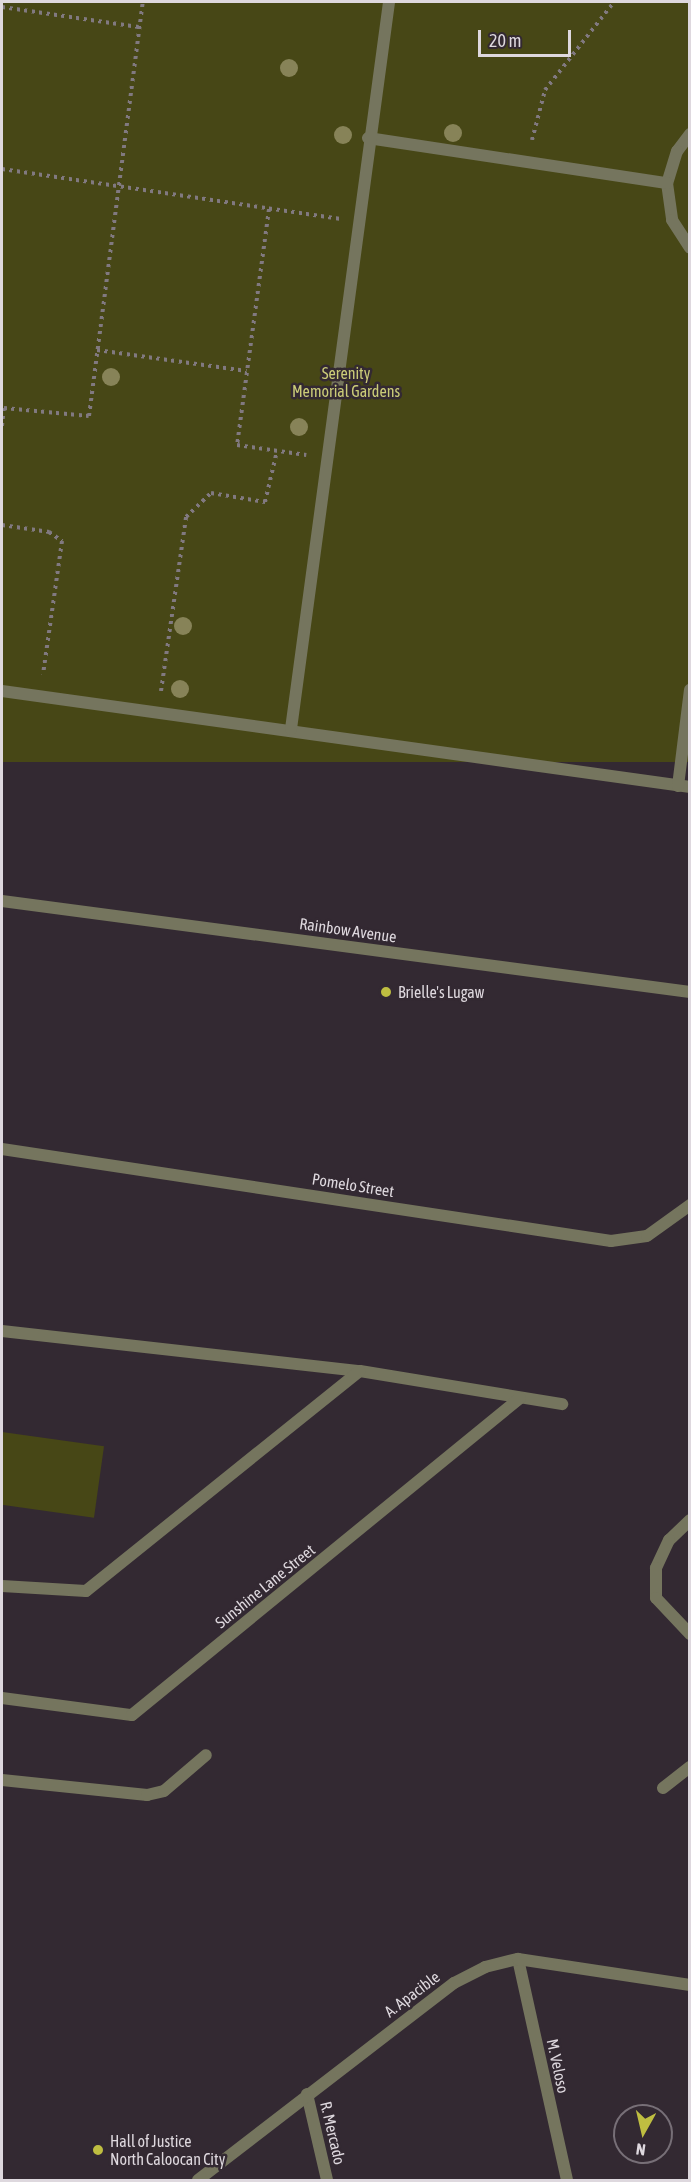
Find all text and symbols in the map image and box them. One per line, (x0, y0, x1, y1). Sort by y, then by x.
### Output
scale bar (481, 18, 574, 56)
text: 20 m (489, 30, 521, 51)
park label: Serenity Memorial Gardens (292, 363, 400, 401)
street label: Rainbow Avenue (298, 914, 398, 946)
place label: Brielle's Lugaw (398, 982, 484, 1002)
marker: Brielle's Lugaw (379, 985, 393, 999)
street label: Pomelo Street (311, 1169, 395, 1201)
street label: Sunshine Lane Street (211, 1540, 319, 1632)
street label: A. Apacible (381, 1967, 443, 2021)
street label: M. Veloso (543, 2037, 573, 2095)
street label: R. Mercado (316, 2100, 350, 2166)
north arrow (613, 2104, 673, 2164)
place label: Hall of Justice North Caloocan City (110, 2131, 225, 2169)
text: N (635, 2140, 647, 2159)
marker: Hall of Justice North Caloocan City (91, 2143, 105, 2157)

